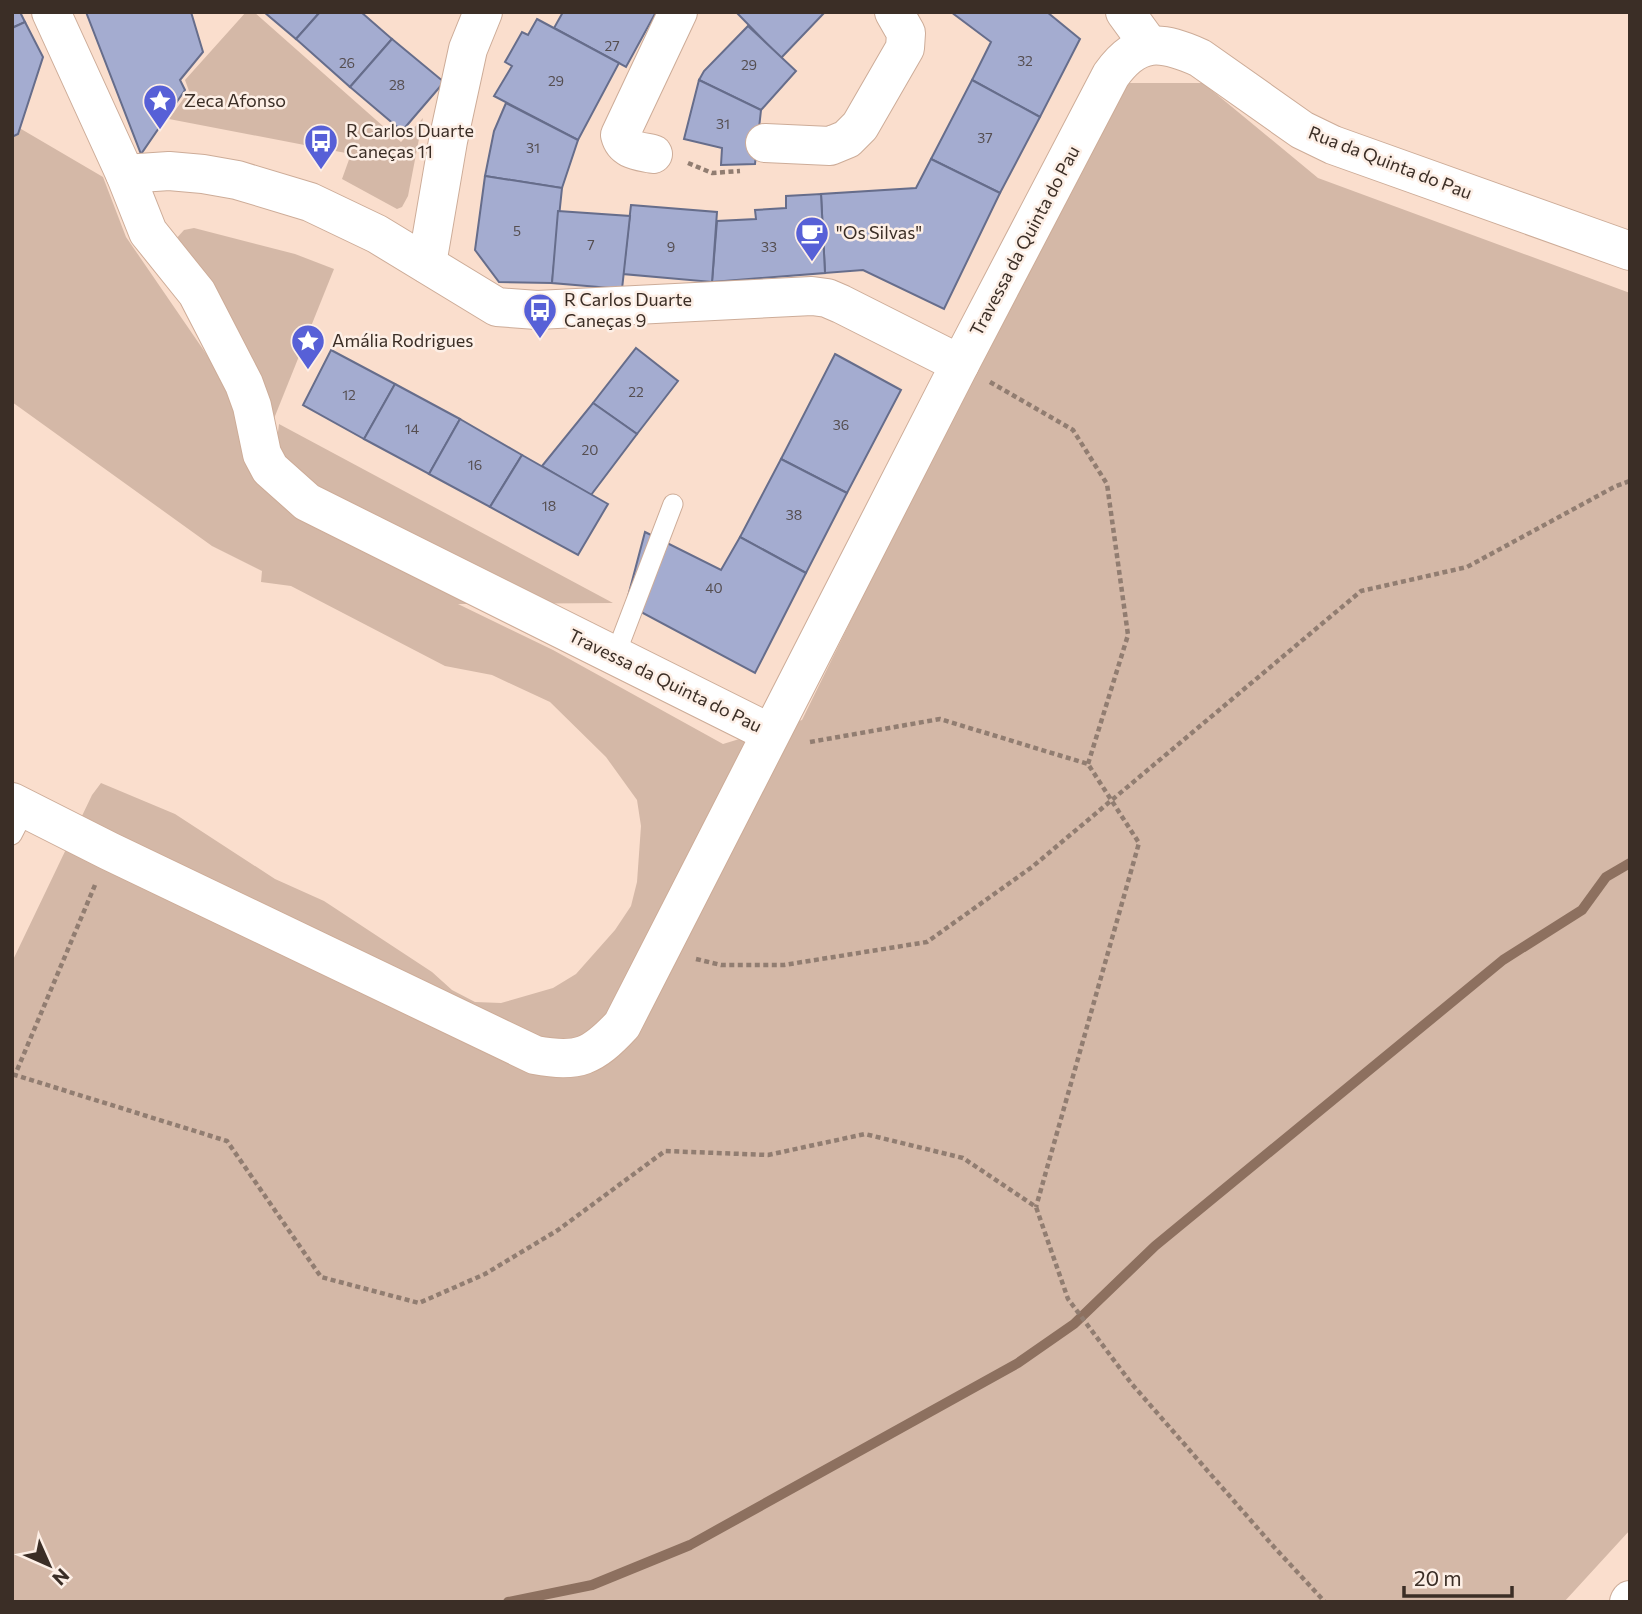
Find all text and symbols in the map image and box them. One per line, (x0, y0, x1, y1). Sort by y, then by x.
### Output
house number: 27 (604, 37, 620, 54)
house number: 32 (1017, 52, 1033, 69)
house number: 26 (339, 54, 355, 71)
house number: 29 (741, 56, 757, 73)
house number: 29 (548, 72, 564, 89)
house number: 28 (389, 76, 405, 93)
place icon: Zeca Afonso (141, 82, 179, 131)
place label: Zeca Afonso (184, 89, 286, 111)
house number: 31 (716, 115, 730, 132)
place label: R Carlos Duarte Caneças 11 (346, 119, 474, 162)
street label: Rua da Quinta do Pau (1305, 121, 1475, 203)
bus stop icon: R Carlos Duarte Caneças 11 (302, 122, 340, 171)
house number: 37 (977, 129, 993, 146)
house number: 31 (526, 139, 540, 156)
street label: Travessa da Quinta do Pau (965, 142, 1084, 339)
cafe icon: "Os Silvas" (793, 214, 831, 263)
place label: "Os Silvas" (836, 221, 922, 243)
house number: 5 (513, 222, 521, 239)
house number: 7 (587, 236, 595, 253)
house number: 9 (667, 238, 675, 255)
house number: 33 (761, 238, 777, 255)
place label: R Carlos Duarte Caneças 9 (564, 288, 692, 331)
bus stop icon: R Carlos Duarte Caneças 9 (521, 291, 559, 340)
place icon: Amália Rodrigues (289, 322, 327, 371)
place label: Amália Rodrigues (332, 329, 473, 351)
house number: 22 (628, 383, 644, 400)
house number: 12 (342, 386, 356, 403)
house number: 36 (833, 416, 849, 433)
house number: 14 (405, 420, 420, 437)
house number: 20 (582, 441, 598, 458)
house number: 16 (468, 456, 482, 473)
house number: 18 (542, 497, 556, 514)
house number: 38 (786, 506, 802, 523)
house number: 40 (705, 579, 723, 596)
street label: Travessa da Quinta do Pau (565, 624, 766, 737)
north arrow (14, 1530, 84, 1600)
scale bar (1404, 1554, 1512, 1598)
text: N (48, 1564, 75, 1591)
text: 20 m (1414, 1565, 1462, 1590)

